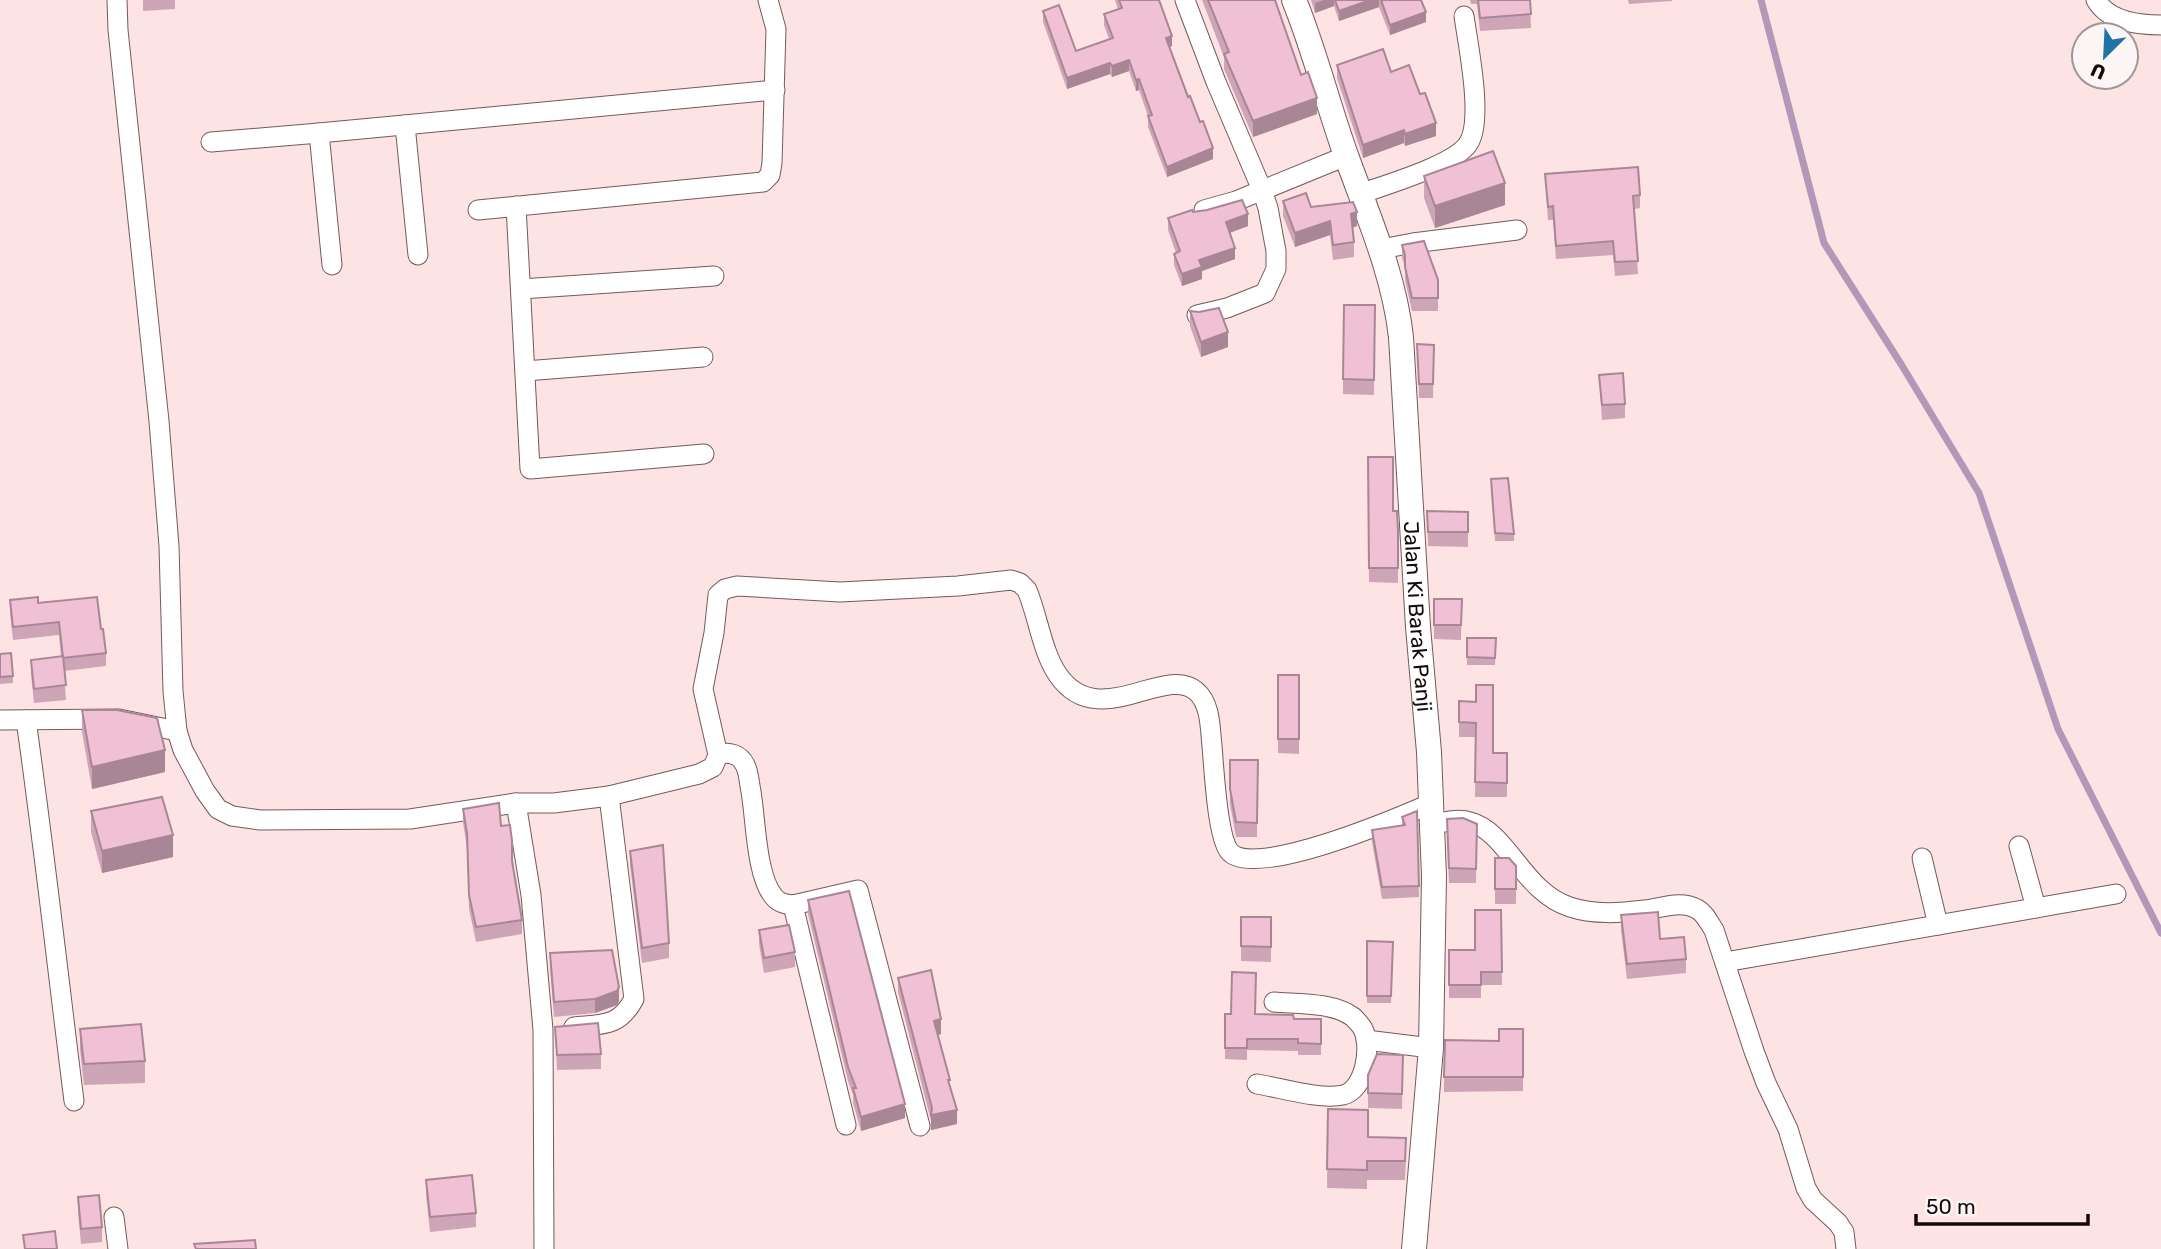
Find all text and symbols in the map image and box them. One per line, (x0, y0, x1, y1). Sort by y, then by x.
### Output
north arrow (2070, 21, 2140, 91)
text: U (2087, 58, 2109, 84)
street label: Jalan Ki Barak Panji (1399, 520, 1438, 713)
scale bar (1916, 1182, 2088, 1226)
text: 50 m (1926, 1194, 1976, 1219)

